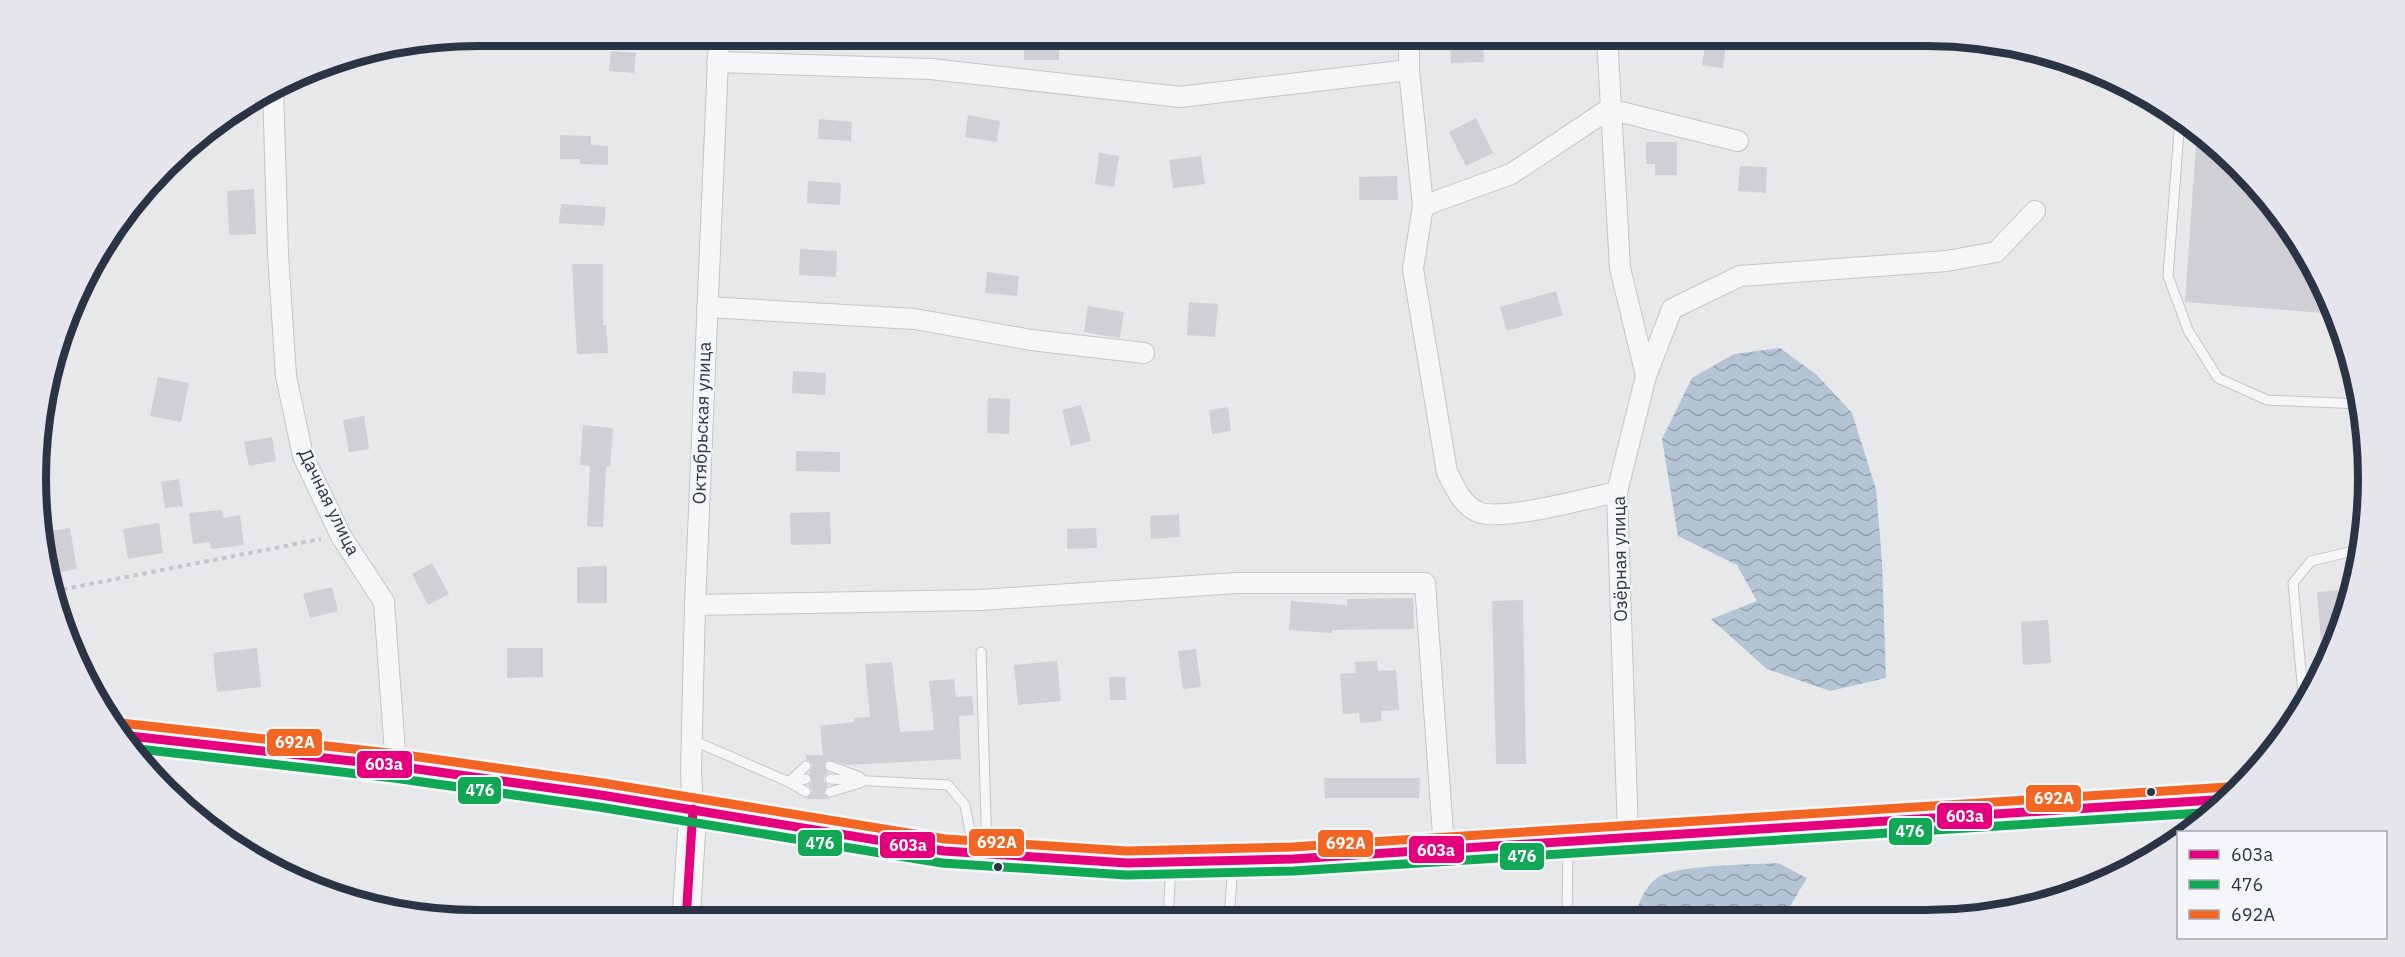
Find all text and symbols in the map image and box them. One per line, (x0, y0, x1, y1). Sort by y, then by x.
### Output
street label: Октябрьская улица (687, 341, 716, 505)
street label: Дачная улица (294, 445, 365, 559)
street label: Озёрная улица (1607, 495, 1632, 622)
line badge: 692А (266, 728, 323, 757)
text: 692А (275, 732, 315, 752)
line badge: 603а (356, 750, 413, 779)
text: 603а (365, 754, 403, 774)
line badge: 476 (457, 776, 502, 805)
text: 476 (466, 780, 495, 800)
line badge: 692А (2025, 784, 2082, 813)
unlabelled marker (2145, 786, 2157, 798)
text: 692А (2034, 788, 2074, 808)
line badge: 603а (1936, 802, 1993, 830)
text: 603а (1946, 806, 1984, 826)
line badge: 476 (1888, 817, 1933, 846)
text: 476 (1896, 821, 1925, 841)
line badge: 692А (968, 828, 1025, 857)
line badge: 476 (797, 829, 843, 857)
line badge: 692А (1317, 829, 1374, 858)
line badge: 603а (879, 831, 936, 859)
legend (2177, 831, 2387, 939)
text: 692А (977, 832, 1017, 852)
text: 476 (806, 833, 835, 853)
text: 692А (1326, 833, 1366, 853)
text: 603а (889, 835, 927, 855)
line badge: 603а (1408, 835, 1465, 864)
text: 603а (1417, 840, 1455, 860)
line badge: 476 (1499, 842, 1545, 871)
text: 603а (2231, 843, 2273, 866)
text: 476 (1508, 846, 1537, 866)
unlabelled marker (992, 861, 1004, 873)
text: 476 (2231, 873, 2263, 896)
text: 692А (2231, 903, 2275, 926)

